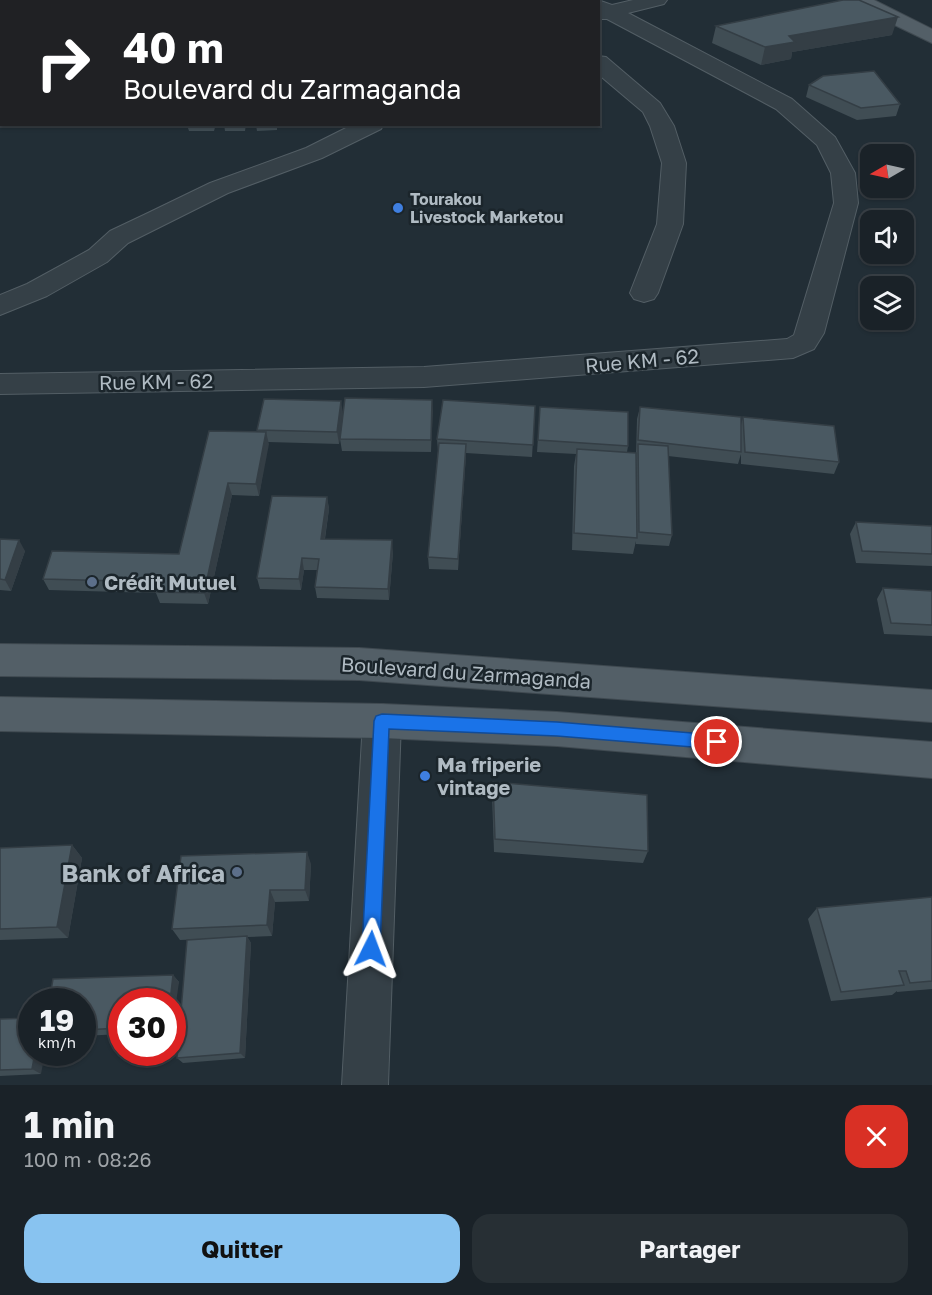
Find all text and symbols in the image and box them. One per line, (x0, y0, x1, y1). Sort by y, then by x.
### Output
text: 40 m (123, 22, 224, 72)
icon: right (24, 24, 102, 102)
text: Boulevard du Zarmaganda (123, 73, 461, 105)
north arrow (860, 144, 914, 198)
map controls (860, 144, 914, 330)
place label: Tourakou Livestock Marketou (410, 189, 563, 227)
marker: Tourakou Livestock Marketou (391, 201, 405, 215)
button: sound (860, 210, 914, 264)
button: layers (860, 276, 914, 330)
street label: Rue KM - 62 (584, 343, 700, 377)
street label: Rue KM - 62 (99, 368, 213, 394)
place label: Crédit Mutuel (104, 570, 237, 594)
marker: Crédit Mutuel (85, 575, 99, 589)
street label: Boulevard du Zarmaganda (340, 651, 592, 693)
pin (691, 716, 742, 767)
icon: arrive (700, 725, 733, 758)
place label: Ma friperie vintage (437, 752, 541, 799)
marker: Ma friperie vintage (418, 769, 432, 783)
place label: Bank of Africa (62, 858, 225, 887)
marker: Bank of Africa (230, 865, 244, 879)
position arrow (339, 917, 403, 981)
speed limit sign: 30 (108, 988, 186, 1066)
text: 19 (40, 1002, 74, 1038)
text: km/h (38, 1033, 76, 1051)
text: 1 min (24, 1103, 115, 1146)
button: close (845, 1105, 908, 1168)
text: 100 m · 08:26 (24, 1147, 152, 1171)
button: Quitter (24, 1214, 460, 1283)
button: Partager (472, 1214, 908, 1283)

